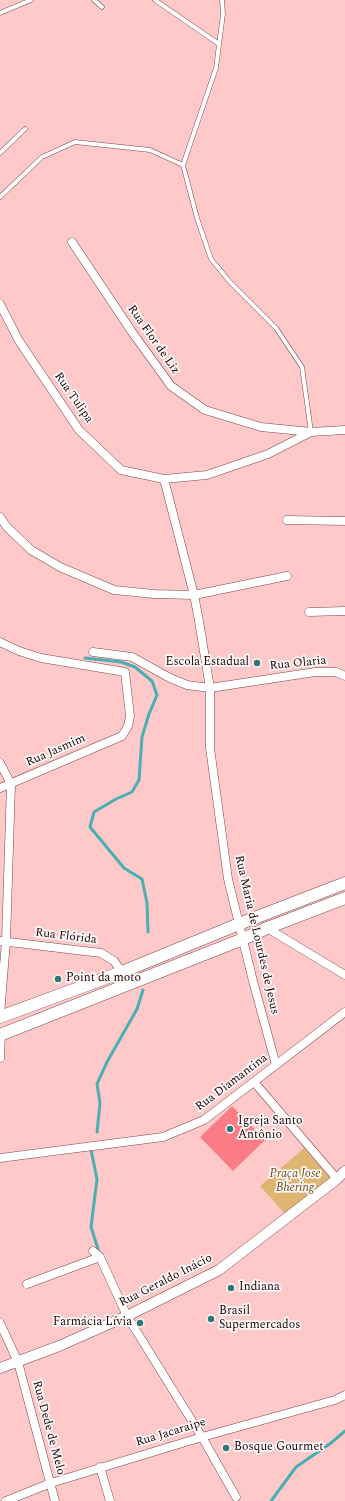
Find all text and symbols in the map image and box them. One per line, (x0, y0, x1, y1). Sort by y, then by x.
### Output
street label: Rua Flor de Liz (124, 303, 182, 377)
street label: Rua Tulipa (50, 370, 96, 426)
street label: Rua Olaria (269, 654, 327, 674)
place label: Escola Estadual (166, 656, 249, 670)
marker: Escola Estadual (252, 658, 262, 668)
street label: Rua Jasmim (24, 732, 88, 770)
street label: Rua Maria de Lourdes de Jesus (231, 854, 281, 1016)
street label: Rua Flórida (34, 926, 98, 948)
place label: Point da moto (66, 972, 141, 986)
marker: Point da moto (53, 974, 63, 984)
street label: Rua Diamantina (193, 1051, 271, 1115)
place label: Igreja Santo Antônio (238, 1115, 303, 1143)
marker: Igreja Santo Antônio (225, 1124, 235, 1134)
park label: Praça Jose Bhering (270, 1168, 320, 1196)
street label: Rua Geraldo Inácio (117, 1251, 215, 1311)
place label: Indiana (239, 1281, 280, 1295)
marker: Indiana (226, 1283, 236, 1293)
place label: Brasil Supermercados (219, 1305, 300, 1333)
marker: Brasil Supermercados (206, 1314, 216, 1324)
place label: Farmácia Lívia (53, 1316, 132, 1330)
marker: Farmácia Lívia (135, 1318, 145, 1328)
street label: Rua Dede de Melo (28, 1379, 68, 1477)
street label: Rua Jacaraipe (134, 1416, 208, 1450)
place label: Bosque Gourmet (234, 1441, 323, 1455)
marker: Bosque Gourmet (221, 1443, 231, 1453)

